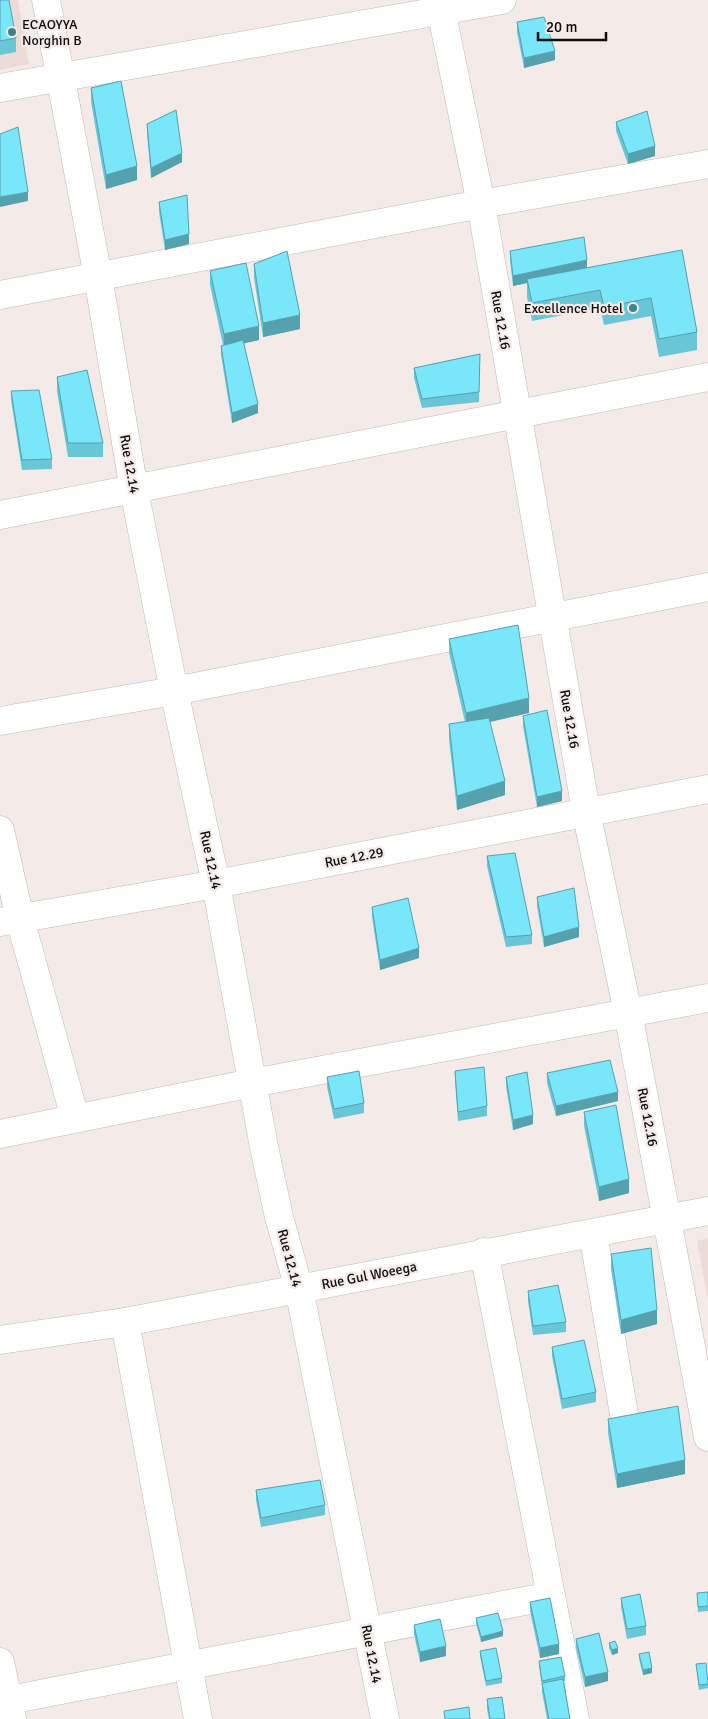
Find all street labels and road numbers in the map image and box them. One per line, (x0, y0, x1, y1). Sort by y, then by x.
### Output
street label: Rue 12.16 (487, 289, 514, 351)
street label: Rue 12.14 (116, 433, 143, 495)
street label: Rue 12.16 (556, 688, 583, 750)
street label: Rue 12.14 (196, 829, 225, 892)
street label: Rue 12.29 (323, 843, 385, 872)
street label: Rue 12.16 (633, 1086, 662, 1148)
street label: Rue 12.14 (274, 1227, 306, 1290)
street label: Rue Gul Woeega (320, 1258, 418, 1293)
street label: Rue 12.14 (357, 1623, 386, 1685)

